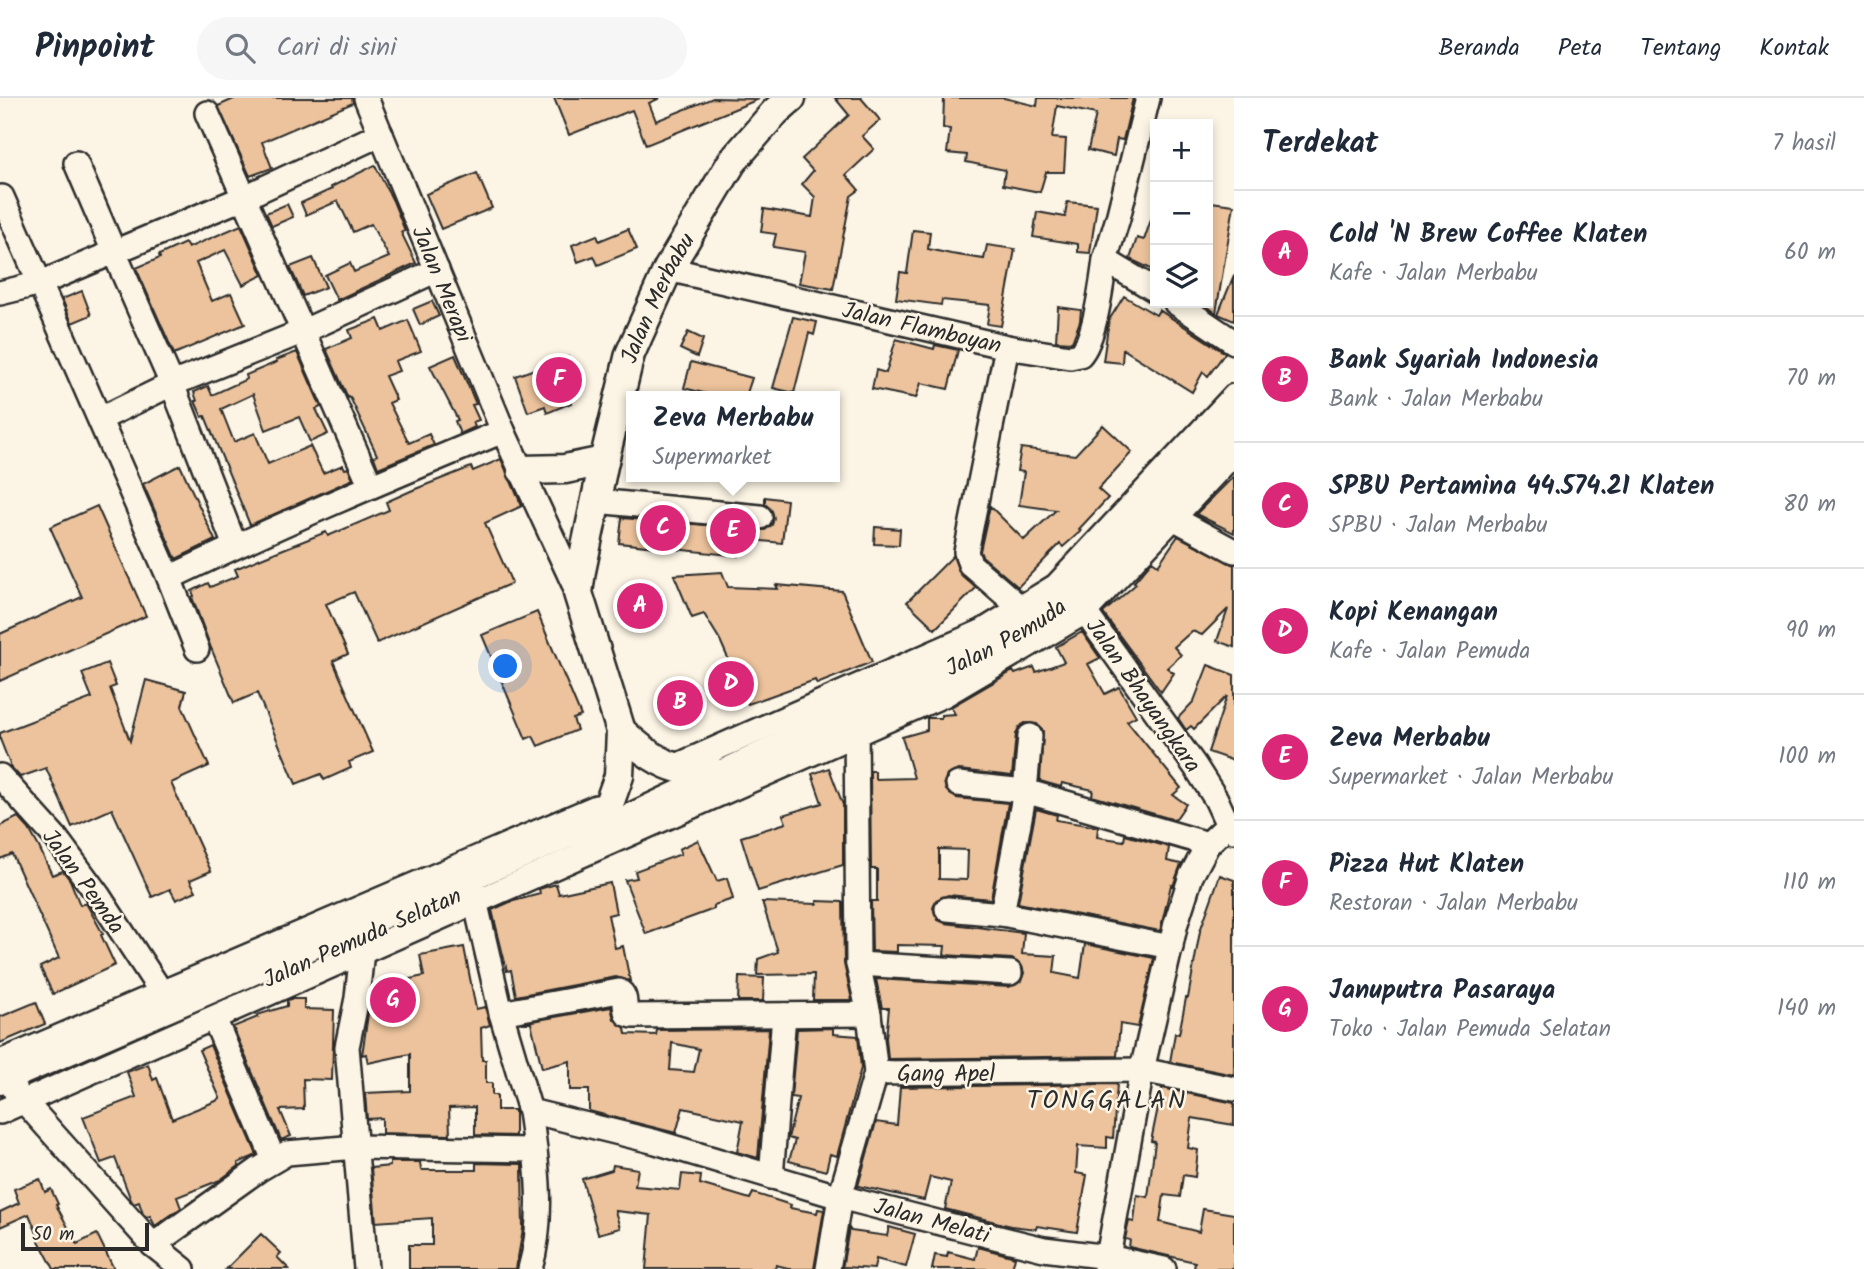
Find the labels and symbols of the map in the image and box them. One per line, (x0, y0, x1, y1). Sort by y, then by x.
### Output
street label: Jalan Merapi (401, 221, 481, 350)
street label: Jalan Merbabu (612, 227, 706, 367)
street label: Jalan Flamboyan (838, 293, 1005, 365)
pin: F (536, 354, 582, 406)
pin: C (640, 502, 686, 554)
pin: E (710, 505, 756, 557)
pin: A (617, 580, 663, 632)
street label: Jalan Pemuda (940, 590, 1075, 687)
street label: Jalan Bhayangkara (1075, 611, 1209, 781)
your location (488, 649, 522, 683)
pin: D (708, 658, 754, 710)
pin: B (657, 677, 703, 729)
street label: Jalan Pemda (32, 822, 133, 942)
street label: Jalan Pemuda Selatan (258, 879, 468, 999)
pin: G (370, 974, 416, 1026)
street label: Gang Apel (897, 1057, 995, 1093)
district label: TONGGALAN (1027, 1080, 1187, 1122)
street label: Jalan Melati (869, 1189, 995, 1255)
scale bar (21, 1220, 149, 1252)

